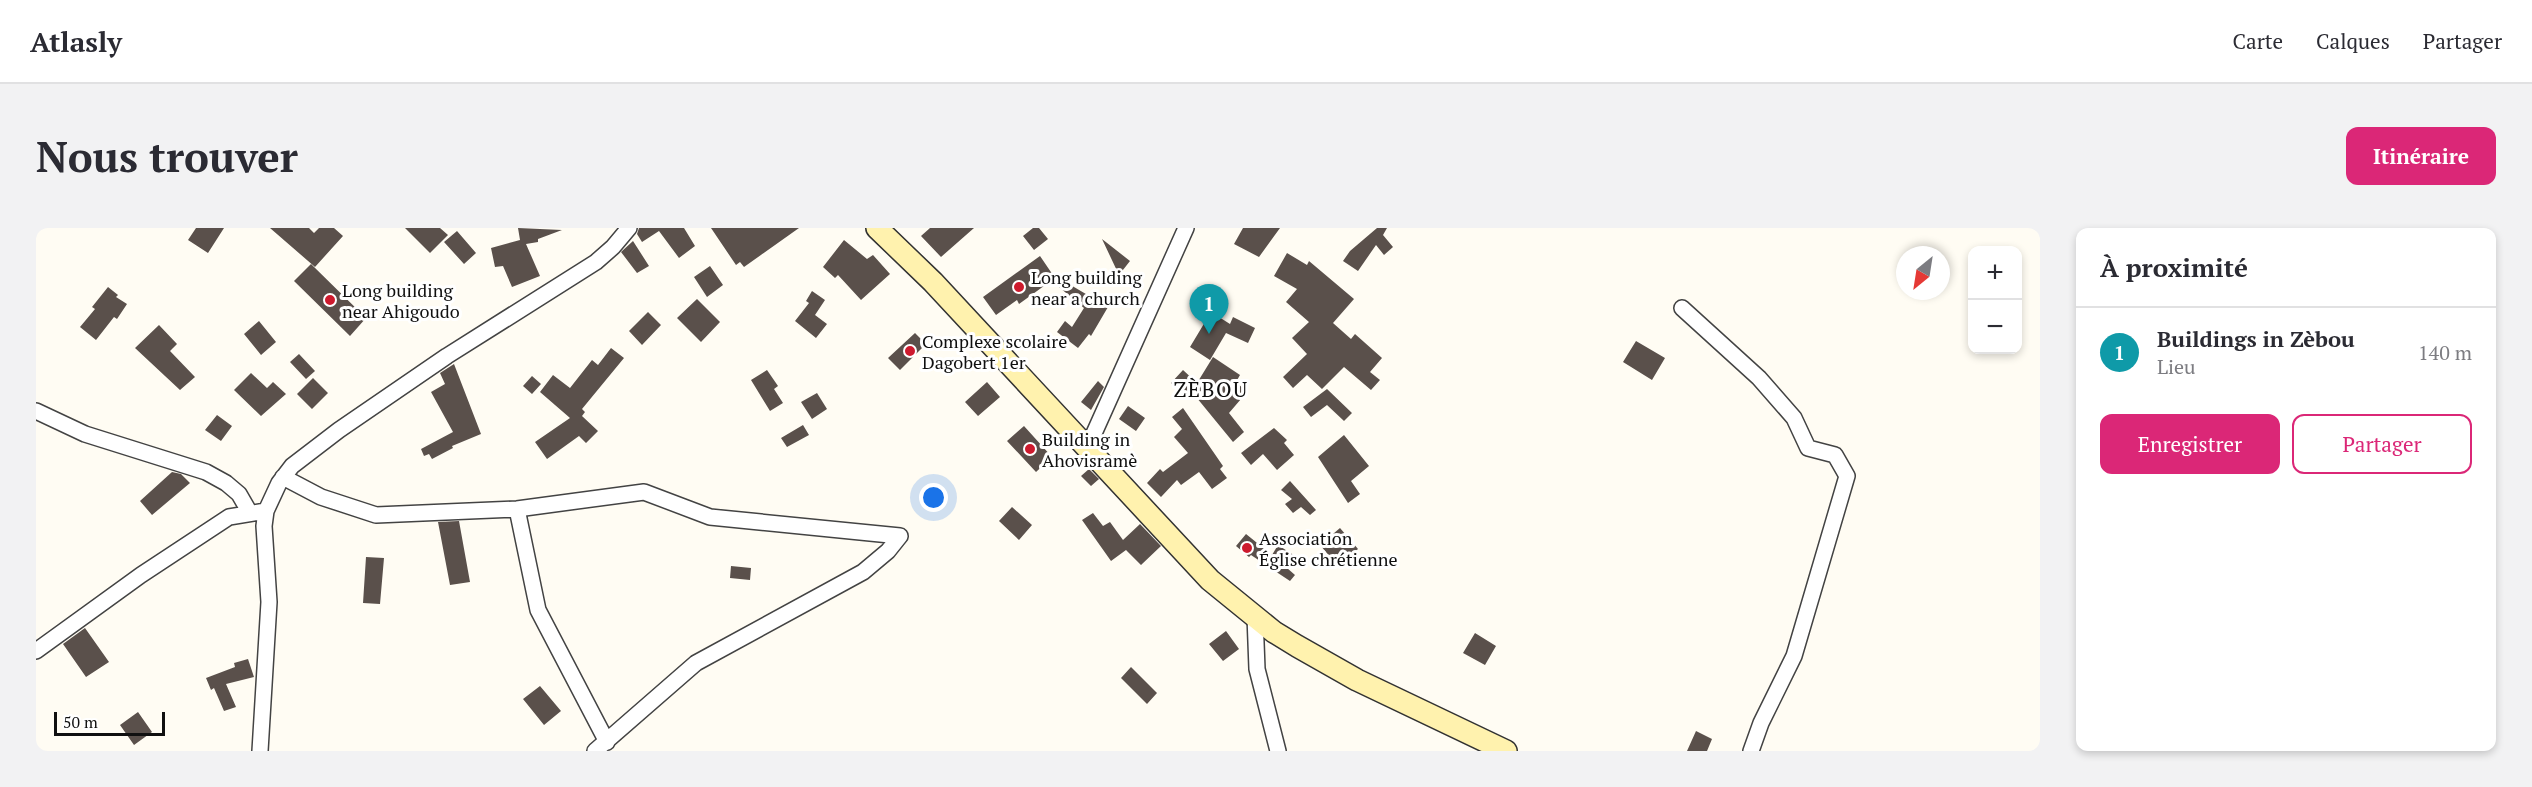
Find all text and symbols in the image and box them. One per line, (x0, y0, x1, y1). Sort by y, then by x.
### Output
text: Atlasly (30, 23, 122, 60)
text: Carte (2233, 27, 2283, 55)
text: Calques (2316, 27, 2390, 55)
text: Partager (2423, 27, 2502, 55)
button: Itinéraire (2346, 127, 2496, 185)
text: Nous trouver (36, 128, 298, 184)
north arrow (1896, 246, 1950, 300)
map controls (1968, 246, 2022, 354)
button: + (1968, 246, 2022, 300)
text: À proximité (2100, 250, 2248, 284)
place label: Long building near a church (1031, 265, 1142, 310)
place label: Long building near Ahigoudo (342, 278, 460, 323)
marker: Long building near a church (1012, 280, 1026, 294)
pin: 1 (1190, 285, 1228, 334)
marker: Long building near Ahigoudo (323, 293, 337, 307)
button: − (1968, 300, 2022, 354)
text: Buildings in Zèbou (2157, 324, 2355, 353)
place label: Complexe scolaire Dagobert 1er (922, 329, 1067, 374)
text: 1 (2114, 339, 2125, 366)
text: 140 m (2418, 339, 2472, 366)
marker: Complexe scolaire Dagobert 1er (903, 344, 917, 358)
text: Lieu (2157, 353, 2196, 380)
district label: ZÈBOU (1173, 375, 1249, 403)
button: Enregistrer (2100, 414, 2280, 474)
button: Partager (2292, 414, 2472, 474)
place label: Building in Ahovisramè (1042, 427, 1137, 472)
marker: Building in Ahovisramè (1023, 442, 1037, 456)
your location (919, 483, 948, 512)
place label: Association Église chrétienne (1259, 526, 1398, 571)
marker: Association Église chrétienne (1240, 541, 1254, 555)
scale bar (54, 709, 165, 736)
text: 50 m (63, 711, 98, 733)

